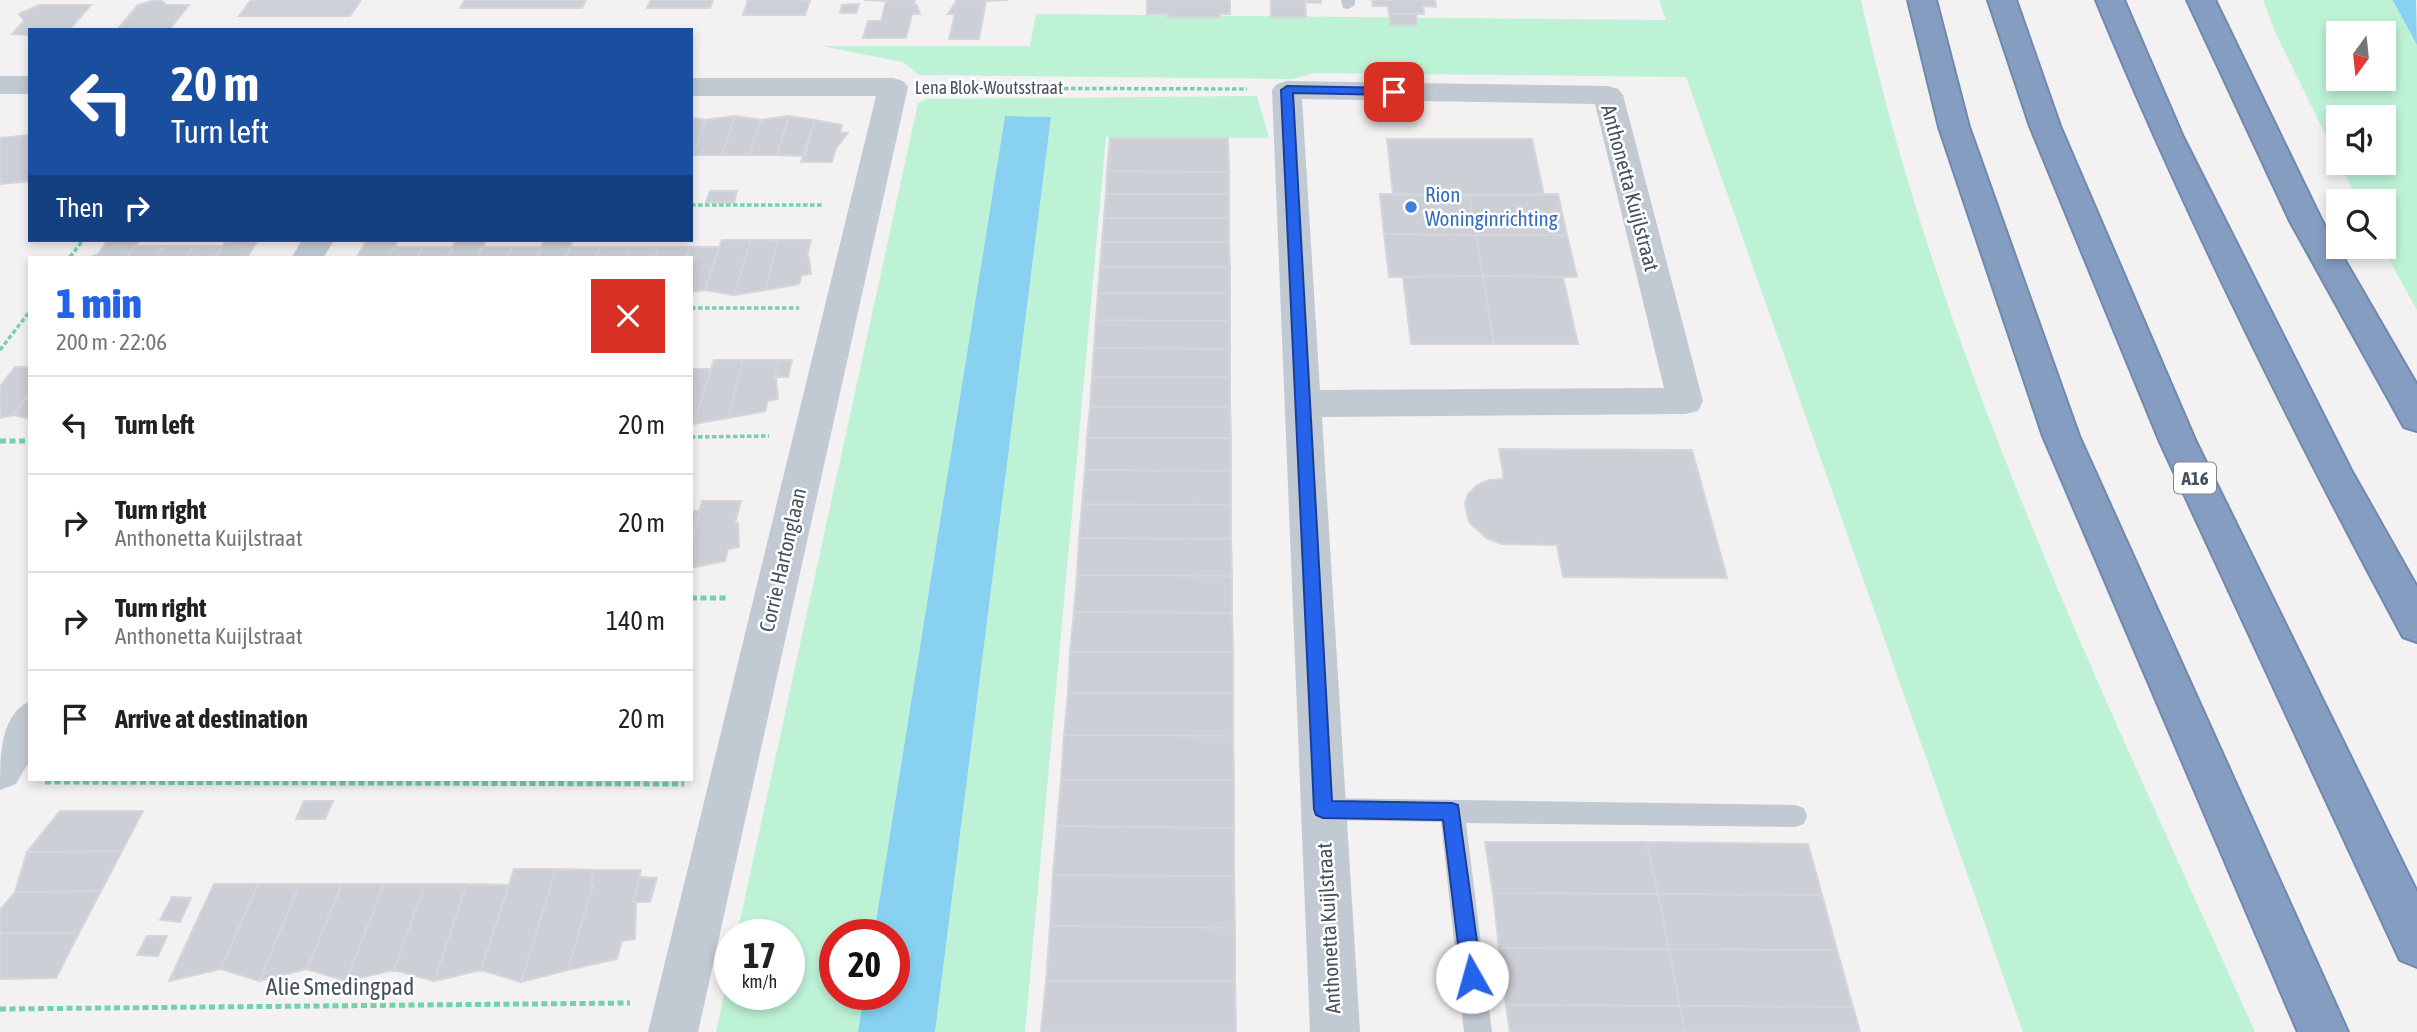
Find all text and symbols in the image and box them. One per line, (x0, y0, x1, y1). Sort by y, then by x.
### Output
north arrow (2326, 21, 2396, 91)
map controls (2326, 21, 2396, 259)
text: 20 m (171, 55, 259, 111)
icon: left (56, 56, 147, 147)
pin (1364, 62, 1424, 122)
icon: arrive (1375, 73, 1413, 111)
street label: Lena Blok-Woutsstraat (915, 77, 1063, 98)
street label: Anthonetta Kuijlstraat (1597, 102, 1665, 274)
button: sound (2326, 105, 2396, 175)
text: Turn left (171, 113, 269, 150)
place label: Rion Woninginrichting (1425, 182, 1558, 230)
icon: right (118, 189, 156, 227)
button: search (2326, 189, 2396, 259)
text: Then (56, 193, 104, 223)
marker: Rion Woninginrichting (1403, 199, 1419, 215)
text: 1 min (56, 279, 142, 327)
button: close (591, 279, 665, 353)
text: 200 m · 22:06 (56, 329, 167, 355)
icon: left (56, 406, 94, 444)
text: Turn left (115, 410, 195, 440)
text: 20 m (618, 410, 665, 440)
road number: A16 (2174, 463, 2216, 494)
street label: Corrie Hartonglaan (754, 485, 810, 634)
text: Turn right (115, 495, 206, 525)
icon: right (56, 504, 94, 542)
text: 20 m (618, 508, 665, 538)
text: Anthonetta Kuijlstraat (115, 525, 303, 551)
text: Turn right (115, 593, 206, 623)
icon: right (56, 602, 94, 640)
text: 140 m (606, 606, 665, 636)
text: Anthonetta Kuijlstraat (115, 623, 303, 649)
icon: arrive (56, 700, 94, 738)
text: Arrive at destination (115, 704, 308, 734)
text: 20 m (618, 704, 665, 734)
street label: Anthonetta Kuijlstraat (1312, 842, 1344, 1014)
speed limit sign: 20 (819, 919, 910, 1010)
text: 17 (743, 935, 776, 975)
position arrow (1435, 940, 1509, 1014)
text: km/h (742, 971, 777, 992)
street label: Alie Smedingpad (266, 973, 414, 1000)

